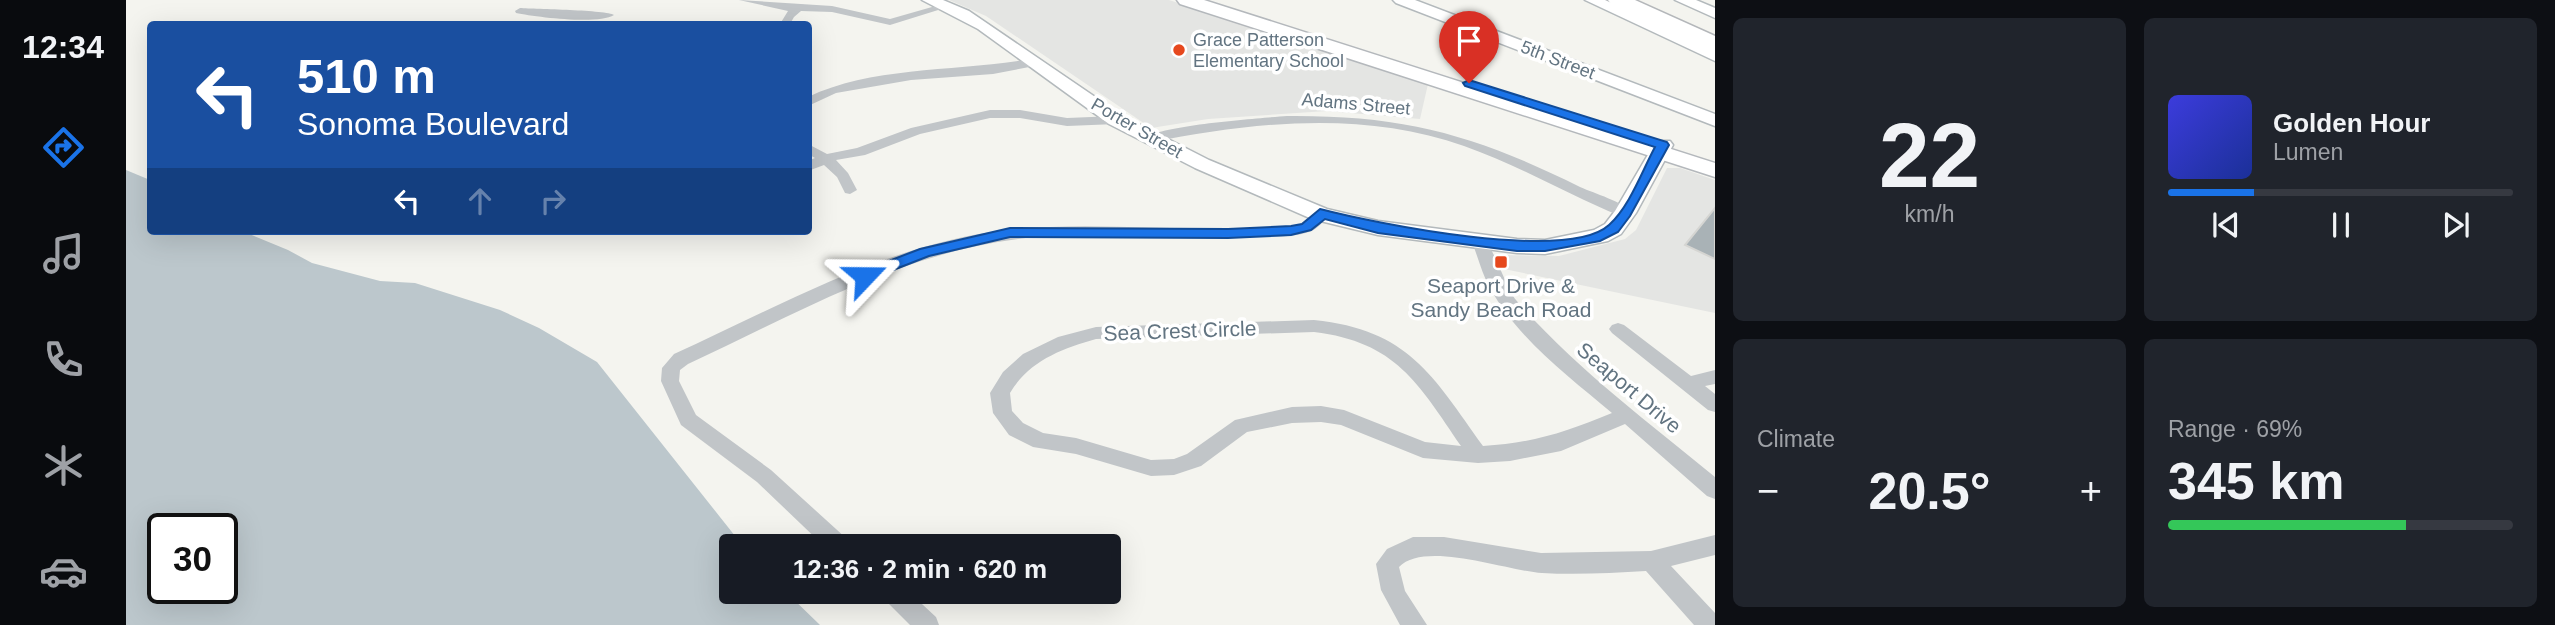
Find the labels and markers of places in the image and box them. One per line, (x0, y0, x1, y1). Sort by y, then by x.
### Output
pin (1439, 11, 1499, 83)
place label: Grace Patterson Elementary School (1193, 30, 1344, 71)
marker: Grace Patterson Elementary School (1171, 42, 1187, 58)
marker: Seaport Drive & Sandy Beach Road (1493, 254, 1509, 270)
place label: Seaport Drive & Sandy Beach Road (1411, 274, 1591, 321)

